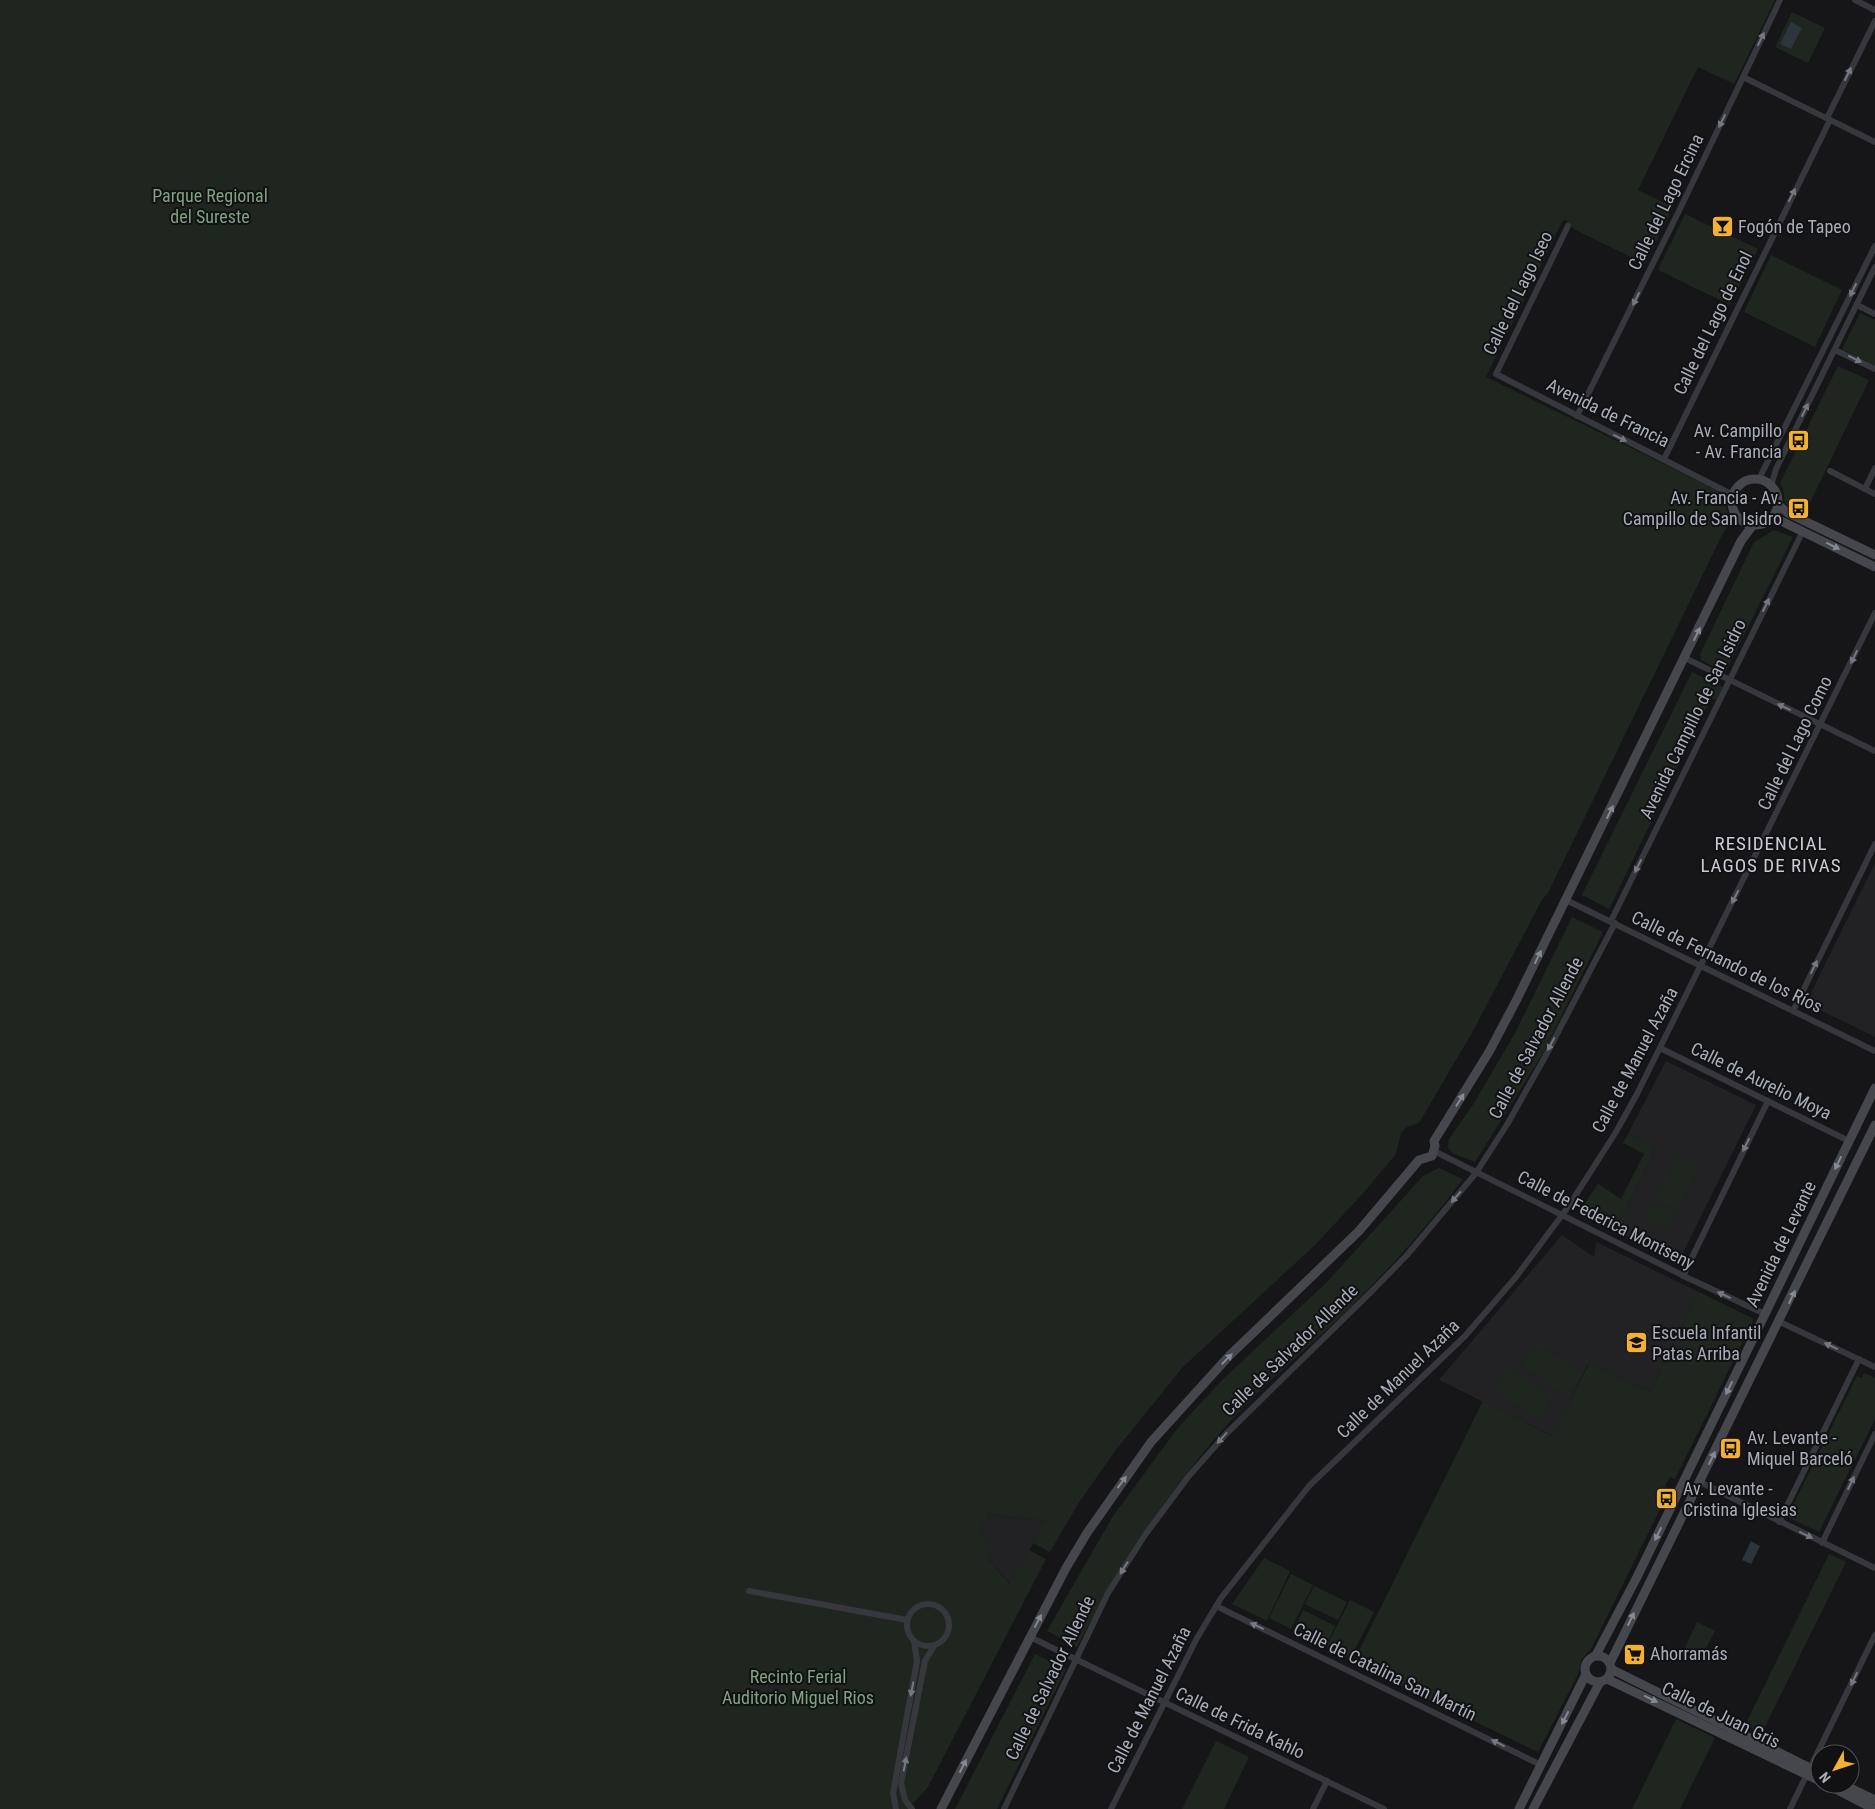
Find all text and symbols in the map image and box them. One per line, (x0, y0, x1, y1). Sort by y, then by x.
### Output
one-way arrow (1757, 31, 1766, 46)
one-way arrow (1844, 67, 1853, 82)
one-way arrow (1718, 114, 1726, 128)
street label: Calle del Lago Ercina (1624, 130, 1708, 273)
park label: Parque Regional del Sureste (152, 185, 268, 227)
one-way arrow (1788, 188, 1796, 202)
bar icon: Fogón de Tapeo (1710, 215, 1734, 239)
place label: Fogón de Tapeo (1738, 216, 1851, 237)
street label: Calle del Lago Iseo (1479, 228, 1557, 358)
street label: Calle del Lago de Enol (1669, 248, 1756, 398)
one-way arrow (1849, 283, 1857, 297)
one-way arrow (1632, 292, 1640, 306)
one-way arrow (1848, 355, 1862, 363)
street label: Avenida de Francia (1543, 374, 1673, 451)
one-way arrow (1801, 402, 1810, 417)
place label: Av. Campillo - Av. Francia (1694, 420, 1782, 462)
bus stop icon: Av. Campillo - Av. Francia (1786, 429, 1810, 453)
one-way arrow (1613, 434, 1628, 442)
place label: Av. Francia - Av. Campillo de San Isidro (1623, 487, 1782, 529)
bus stop icon: Av. Francia - Av. Campillo de San Isidro (1786, 496, 1810, 520)
one-way arrow (1825, 541, 1840, 550)
one-way arrow (1762, 598, 1770, 613)
street label: Avenida Campillo de San Isidro (1635, 615, 1750, 822)
one-way arrow (1693, 627, 1701, 641)
one-way arrow (1850, 650, 1858, 664)
street label: Calle del Lago Como (1753, 672, 1836, 813)
one-way arrow (1777, 702, 1791, 710)
one-way arrow (1606, 804, 1614, 819)
district label: RESIDENCIAL LAGOS DE RIVAS (1700, 832, 1842, 877)
one-way arrow (1634, 859, 1642, 873)
one-way arrow (1731, 890, 1739, 904)
street label: Calle de Fernando de los Ríos (1628, 906, 1826, 1017)
one-way arrow (1534, 950, 1542, 964)
street label: Calle de Salvador Allende (1484, 953, 1587, 1122)
one-way arrow (1811, 960, 1819, 974)
street label: Calle de Manuel Azaña (1587, 983, 1682, 1136)
one-way arrow (1547, 1037, 1555, 1051)
street label: Calle de Aurelio Moya (1687, 1037, 1835, 1124)
one-way arrow (1455, 1093, 1465, 1106)
one-way arrow (1742, 1138, 1750, 1152)
one-way arrow (1834, 1156, 1842, 1170)
street label: Calle de Federica Montseny (1514, 1166, 1699, 1274)
street label: Avenida de Levante (1741, 1177, 1820, 1310)
one-way arrow (1451, 1190, 1462, 1203)
street label: Calle de Salvador Allende (1218, 1280, 1362, 1420)
one-way arrow (1788, 1290, 1796, 1304)
one-way arrow (1717, 1291, 1731, 1299)
street label: Calle de Manuel Azaña (1332, 1315, 1463, 1442)
place label: Escuela Infantil Patas Arriba (1652, 1322, 1761, 1364)
school or university icon: Escuela Infantil Patas Arriba (1624, 1331, 1648, 1355)
one-way arrow (1824, 1341, 1838, 1349)
one-way arrow (1220, 1353, 1232, 1365)
one-way arrow (1725, 1380, 1733, 1395)
place label: Av. Levante - Miquel Barceló (1747, 1427, 1853, 1469)
one-way arrow (1216, 1432, 1227, 1445)
bus stop icon: Av. Levante - Miquel Barceló (1719, 1436, 1743, 1460)
one-way arrow (1708, 1451, 1716, 1466)
one-way arrow (1117, 1476, 1127, 1489)
one-way arrow (1847, 1476, 1855, 1490)
place label: Av. Levante - Cristina Iglesias (1683, 1478, 1797, 1520)
bus stop icon: Av. Levante - Cristina Iglesias (1655, 1487, 1679, 1511)
one-way arrow (1654, 1527, 1662, 1541)
one-way arrow (1799, 1531, 1814, 1539)
one-way arrow (1119, 1561, 1129, 1575)
street label: Calle de Salvador Allende (1001, 1592, 1098, 1763)
one-way arrow (1627, 1612, 1635, 1626)
one-way arrow (1034, 1614, 1042, 1629)
street label: Calle de Catalina San Martín (1290, 1618, 1480, 1725)
one-way arrow (1250, 1622, 1264, 1630)
street label: Calle de Manuel Azaña (1102, 1623, 1195, 1777)
supermarket icon: Ahorramás (1622, 1642, 1646, 1666)
place label: Ahorramás (1650, 1643, 1728, 1664)
park label: Recinto Ferial Auditorio Miguel Rios (722, 1666, 874, 1708)
one-way arrow (1850, 1672, 1858, 1686)
street label: Calle de Juan Gris (1659, 1677, 1784, 1752)
one-way arrow (907, 1682, 915, 1698)
street label: Calle de Frida Kahlo (1172, 1682, 1308, 1763)
one-way arrow (1644, 1695, 1658, 1703)
one-way arrow (1561, 1711, 1569, 1725)
one-way arrow (1491, 1739, 1505, 1747)
north arrow (1810, 1744, 1860, 1794)
one-way arrow (901, 1756, 909, 1771)
one-way arrow (959, 1758, 967, 1773)
text: N (1816, 1769, 1834, 1786)

